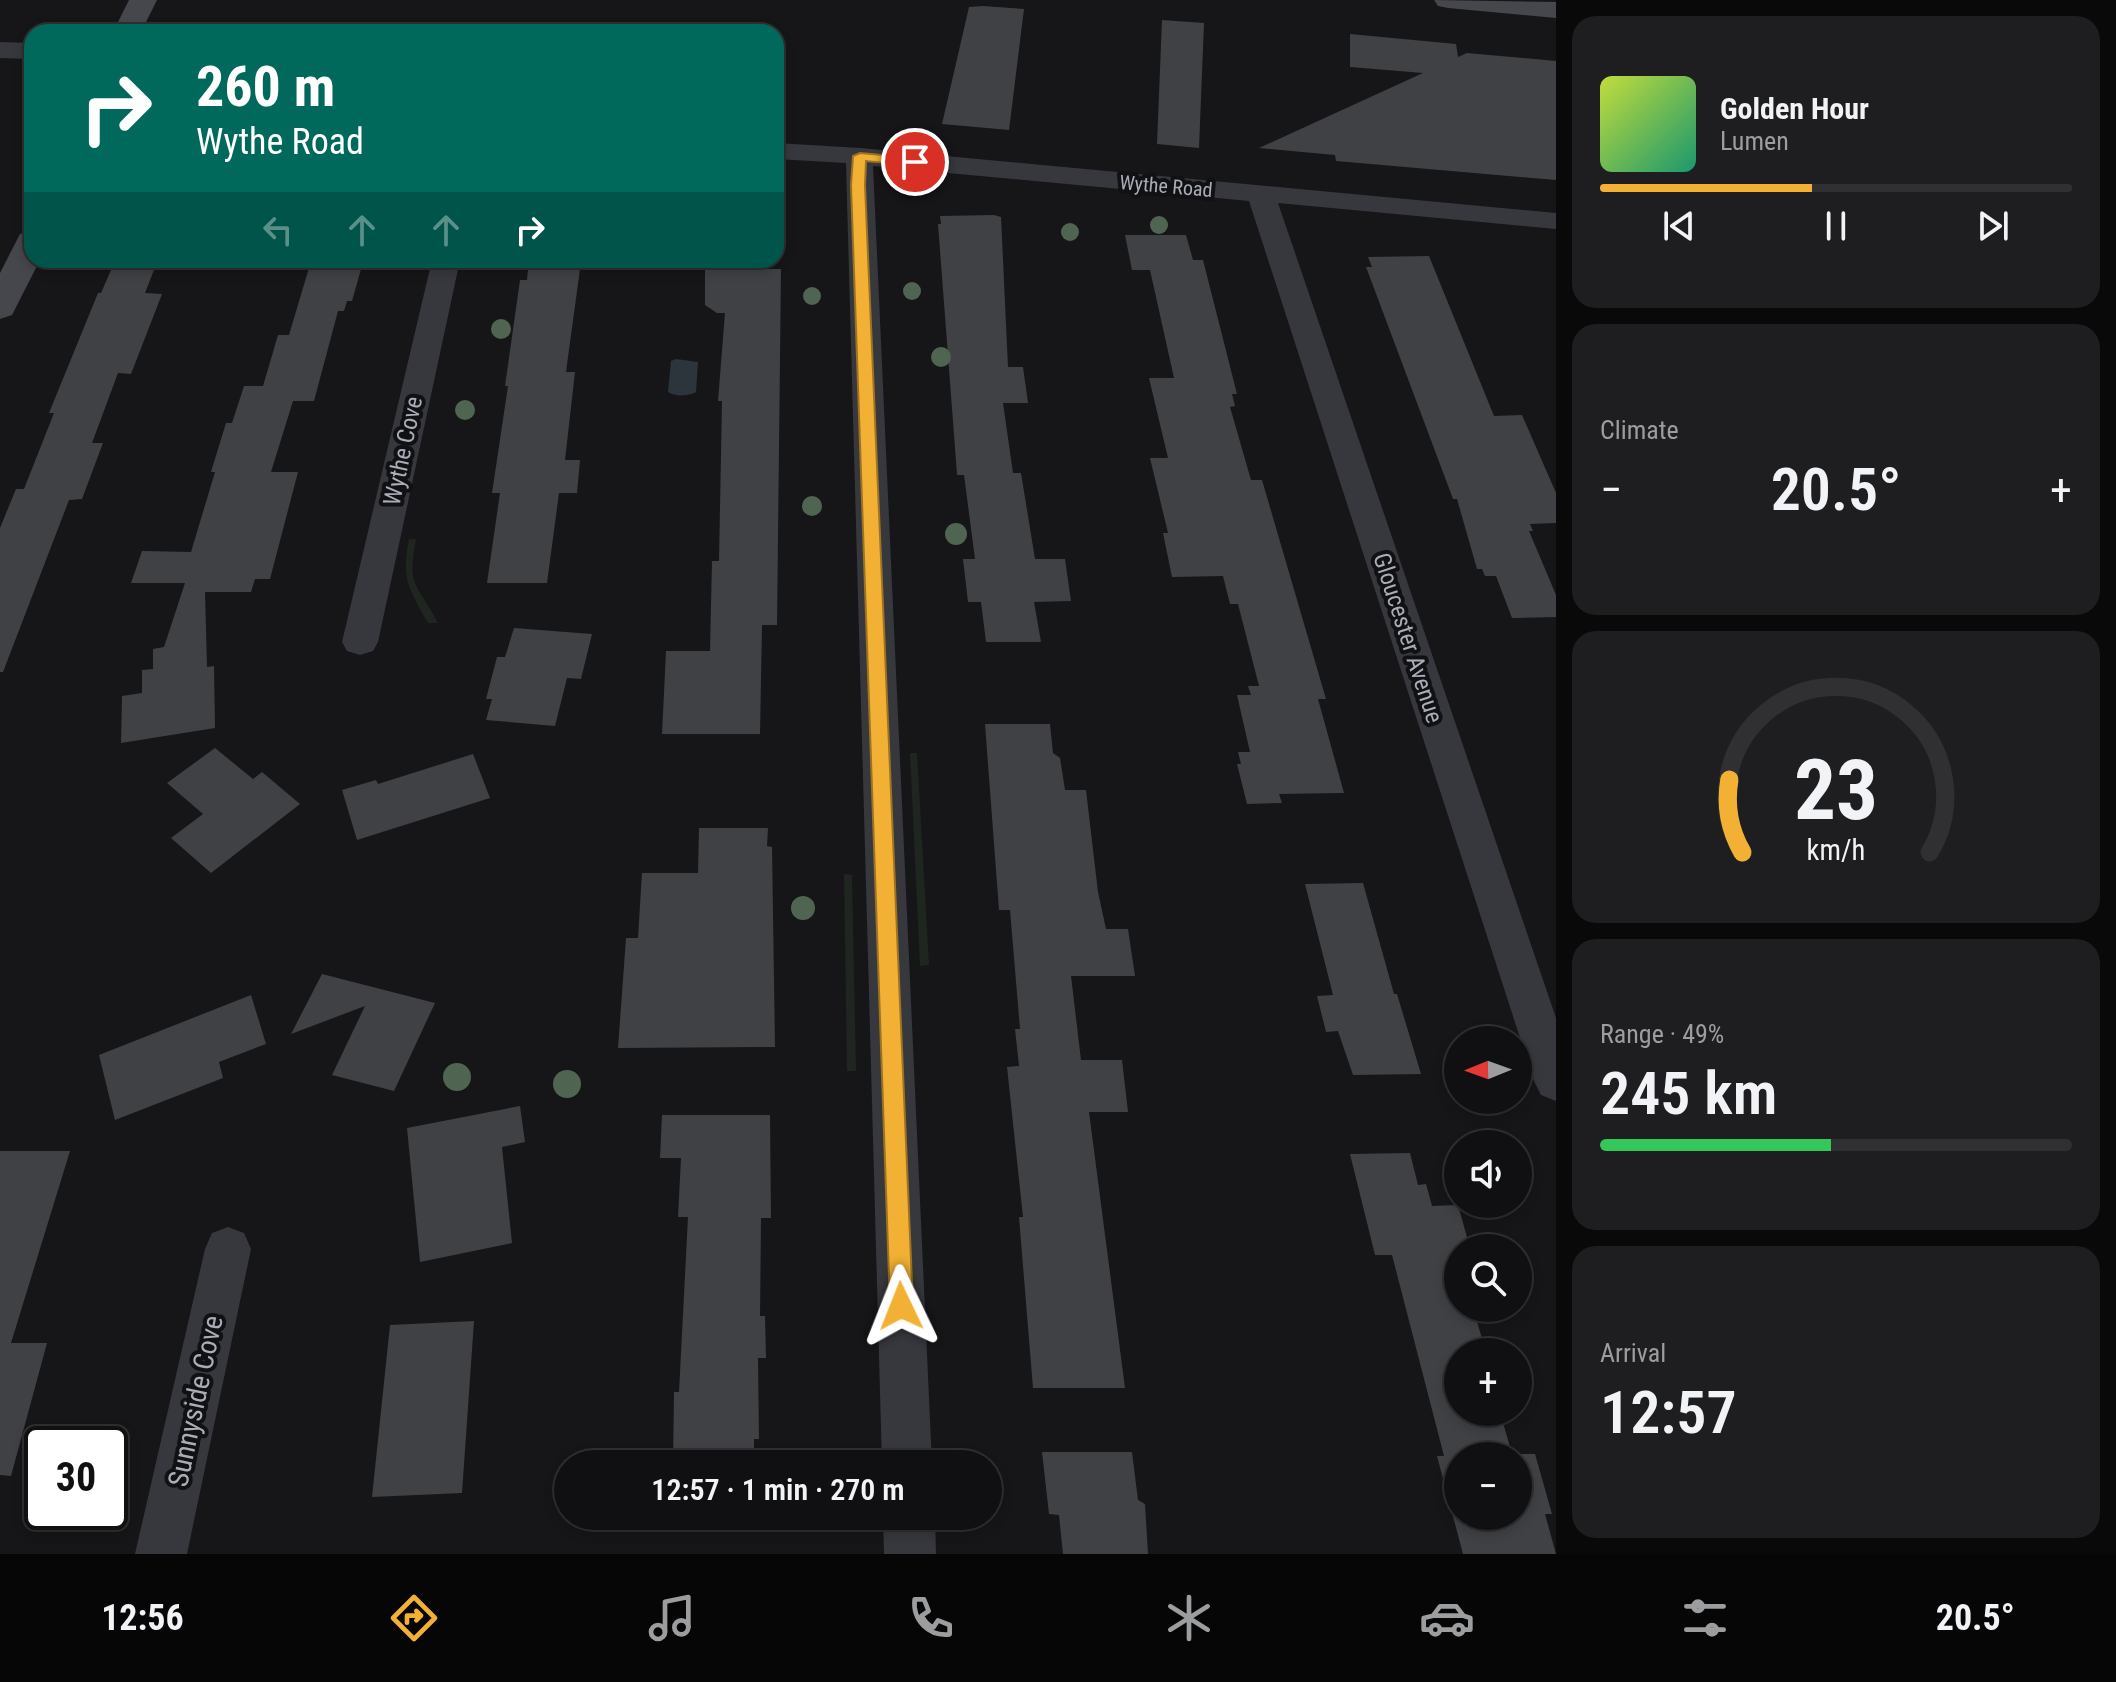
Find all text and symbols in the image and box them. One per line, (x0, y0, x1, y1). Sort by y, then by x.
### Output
text: 260 m (196, 54, 335, 120)
icon: right (64, 56, 168, 160)
text: Golden Hour (1720, 91, 1869, 126)
text: Wythe Road (196, 121, 364, 163)
text: Lumen (1720, 126, 1789, 156)
pin (881, 128, 949, 196)
icon: arrive (893, 140, 937, 184)
street label: Wythe Road (1118, 170, 1214, 202)
icon: previous (1657, 204, 1701, 248)
icon: pause (1814, 204, 1858, 248)
icon: next (1971, 204, 2015, 248)
icon: left (256, 208, 300, 252)
icon: ahead (340, 208, 384, 252)
icon: ahead (424, 208, 468, 252)
icon: right (508, 208, 552, 252)
street label: Wythe Cove (378, 394, 428, 508)
text: Climate (1600, 415, 1679, 445)
text: 20.5° (1771, 454, 1901, 525)
text: − (1600, 464, 1622, 516)
text: + (2050, 464, 2072, 516)
street label: Gloucester Avenue (1367, 550, 1449, 726)
text: 23 (1794, 742, 1878, 839)
text: km/h (1807, 833, 1865, 867)
text: Range · 49% (1600, 1019, 1724, 1049)
north arrow (1444, 1026, 1532, 1114)
map controls (1444, 1026, 1532, 1530)
text: 245 km (1600, 1058, 1777, 1129)
button: sound (1444, 1130, 1532, 1218)
button: search (1444, 1234, 1532, 1322)
position arrow (859, 1264, 943, 1348)
street label: Sunnyside Cove (161, 1313, 230, 1490)
button: + (1444, 1338, 1532, 1426)
text: Arrival (1600, 1338, 1666, 1368)
text: 12:57 (1600, 1377, 1737, 1448)
speed limit sign: 30 (24, 1426, 128, 1530)
button: − (1444, 1442, 1532, 1530)
text: 12:57 · 1 min · 270 m (651, 1472, 905, 1507)
icon: directions (386, 1590, 442, 1646)
icon: music (644, 1590, 700, 1646)
icon: phone (903, 1590, 959, 1646)
icon: climate (1161, 1590, 1217, 1646)
icon: car (1419, 1590, 1475, 1646)
icon: filters (1677, 1590, 1733, 1646)
text: 12:56 (101, 1597, 184, 1639)
text: 20.5° (1936, 1597, 2015, 1639)

